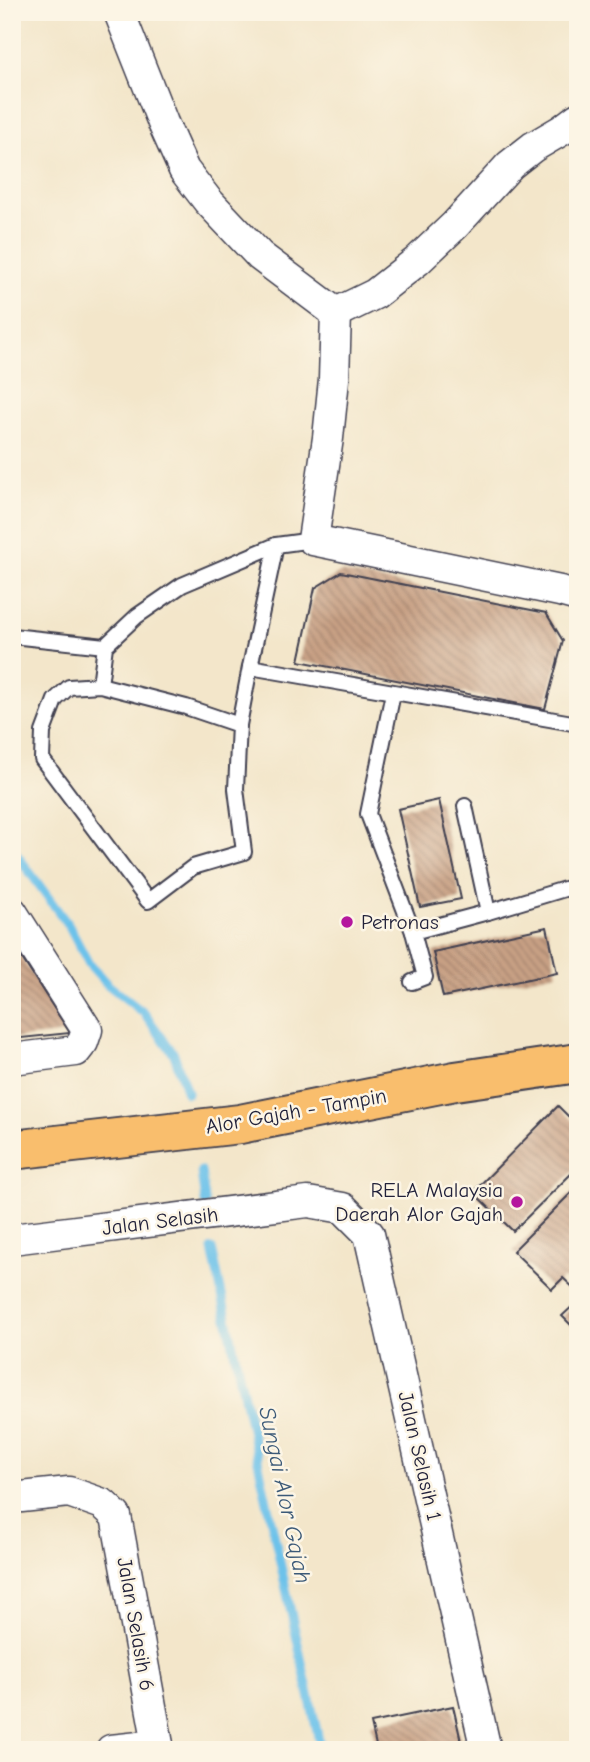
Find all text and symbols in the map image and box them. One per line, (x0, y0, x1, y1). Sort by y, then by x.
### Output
place label: Petronas (361, 910, 439, 934)
marker: Petronas (339, 914, 355, 930)
street label: Alor Gajah - Tampin (204, 1083, 388, 1139)
place label: RELA Malaysia Daerah Alor Gajah (335, 1178, 503, 1226)
marker: RELA Malaysia Daerah Alor Gajah (509, 1194, 525, 1210)
street label: Jalan Selasih (101, 1202, 219, 1240)
street label: Jalan Selasih 1 (393, 1389, 447, 1523)
water label: Sungai Alor Gajah (253, 1404, 317, 1586)
street label: Jalan Selasih 6 (112, 1555, 160, 1693)

